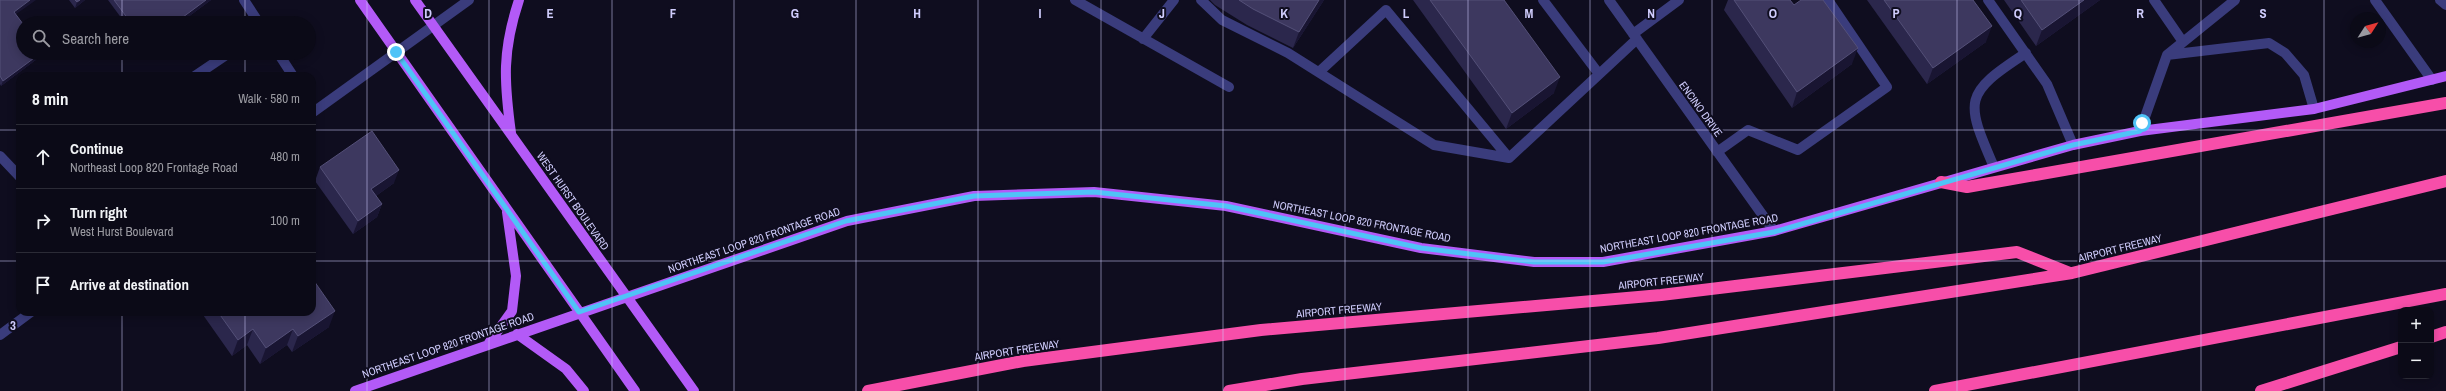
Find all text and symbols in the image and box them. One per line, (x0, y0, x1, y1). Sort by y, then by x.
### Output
text: D (424, 5, 432, 22)
text: E (546, 5, 554, 22)
text: F (670, 5, 677, 22)
text: G (791, 5, 799, 22)
text: H (913, 5, 921, 22)
text: I (1039, 5, 1042, 22)
text: J (1159, 5, 1165, 22)
text: K (1280, 5, 1288, 22)
text: L (1403, 5, 1410, 22)
text: M (1525, 5, 1534, 22)
text: N (1647, 5, 1655, 22)
text: O (1769, 5, 1777, 22)
text: P (1892, 5, 1900, 22)
text: Q (2014, 5, 2022, 22)
text: R (2136, 5, 2144, 22)
text: S (2259, 5, 2267, 22)
north arrow (2350, 12, 2386, 48)
search box (16, 16, 316, 60)
icon: search (30, 27, 52, 49)
text: Search here (62, 28, 129, 49)
route end (387, 43, 405, 61)
street label: ENCINO DRIVE (1676, 79, 1726, 139)
text: 8 min (32, 87, 68, 110)
text: Walk · 580 m (238, 90, 300, 107)
route start (2133, 114, 2151, 132)
text: Continue (70, 138, 123, 159)
icon: ahead (32, 146, 54, 168)
text: 480 m (270, 148, 300, 165)
street label: WEST HURST BOULEVARD (534, 149, 612, 253)
text: Northeast Loop 820 Frontage Road (70, 159, 238, 176)
street label: NORTHEAST LOOP 820 FRONTAGE ROAD (1272, 197, 1452, 245)
text: Turn right (70, 202, 127, 223)
street label: NORTHEAST LOOP 820 FRONTAGE ROAD (666, 204, 842, 276)
icon: right (32, 210, 54, 232)
street label: NORTHEAST LOOP 820 FRONTAGE ROAD (1599, 210, 1779, 256)
text: 100 m (270, 212, 300, 229)
text: West Hurst Boulevard (70, 223, 174, 240)
street label: AIRPORT FREEWAY (2076, 231, 2163, 265)
street label: AIRPORT FREEWAY (1617, 270, 1704, 293)
icon: arrive (32, 274, 54, 296)
text: Arrive at destination (70, 274, 189, 295)
street label: AIRPORT FREEWAY (1295, 299, 1382, 321)
map controls (2398, 307, 2434, 379)
button: + (2398, 307, 2434, 343)
street label: NORTHEAST LOOP 820 FRONTAGE ROAD (360, 309, 536, 381)
text: 3 (10, 317, 16, 334)
street label: AIRPORT FREEWAY (972, 336, 1061, 364)
button: − (2398, 343, 2434, 379)

